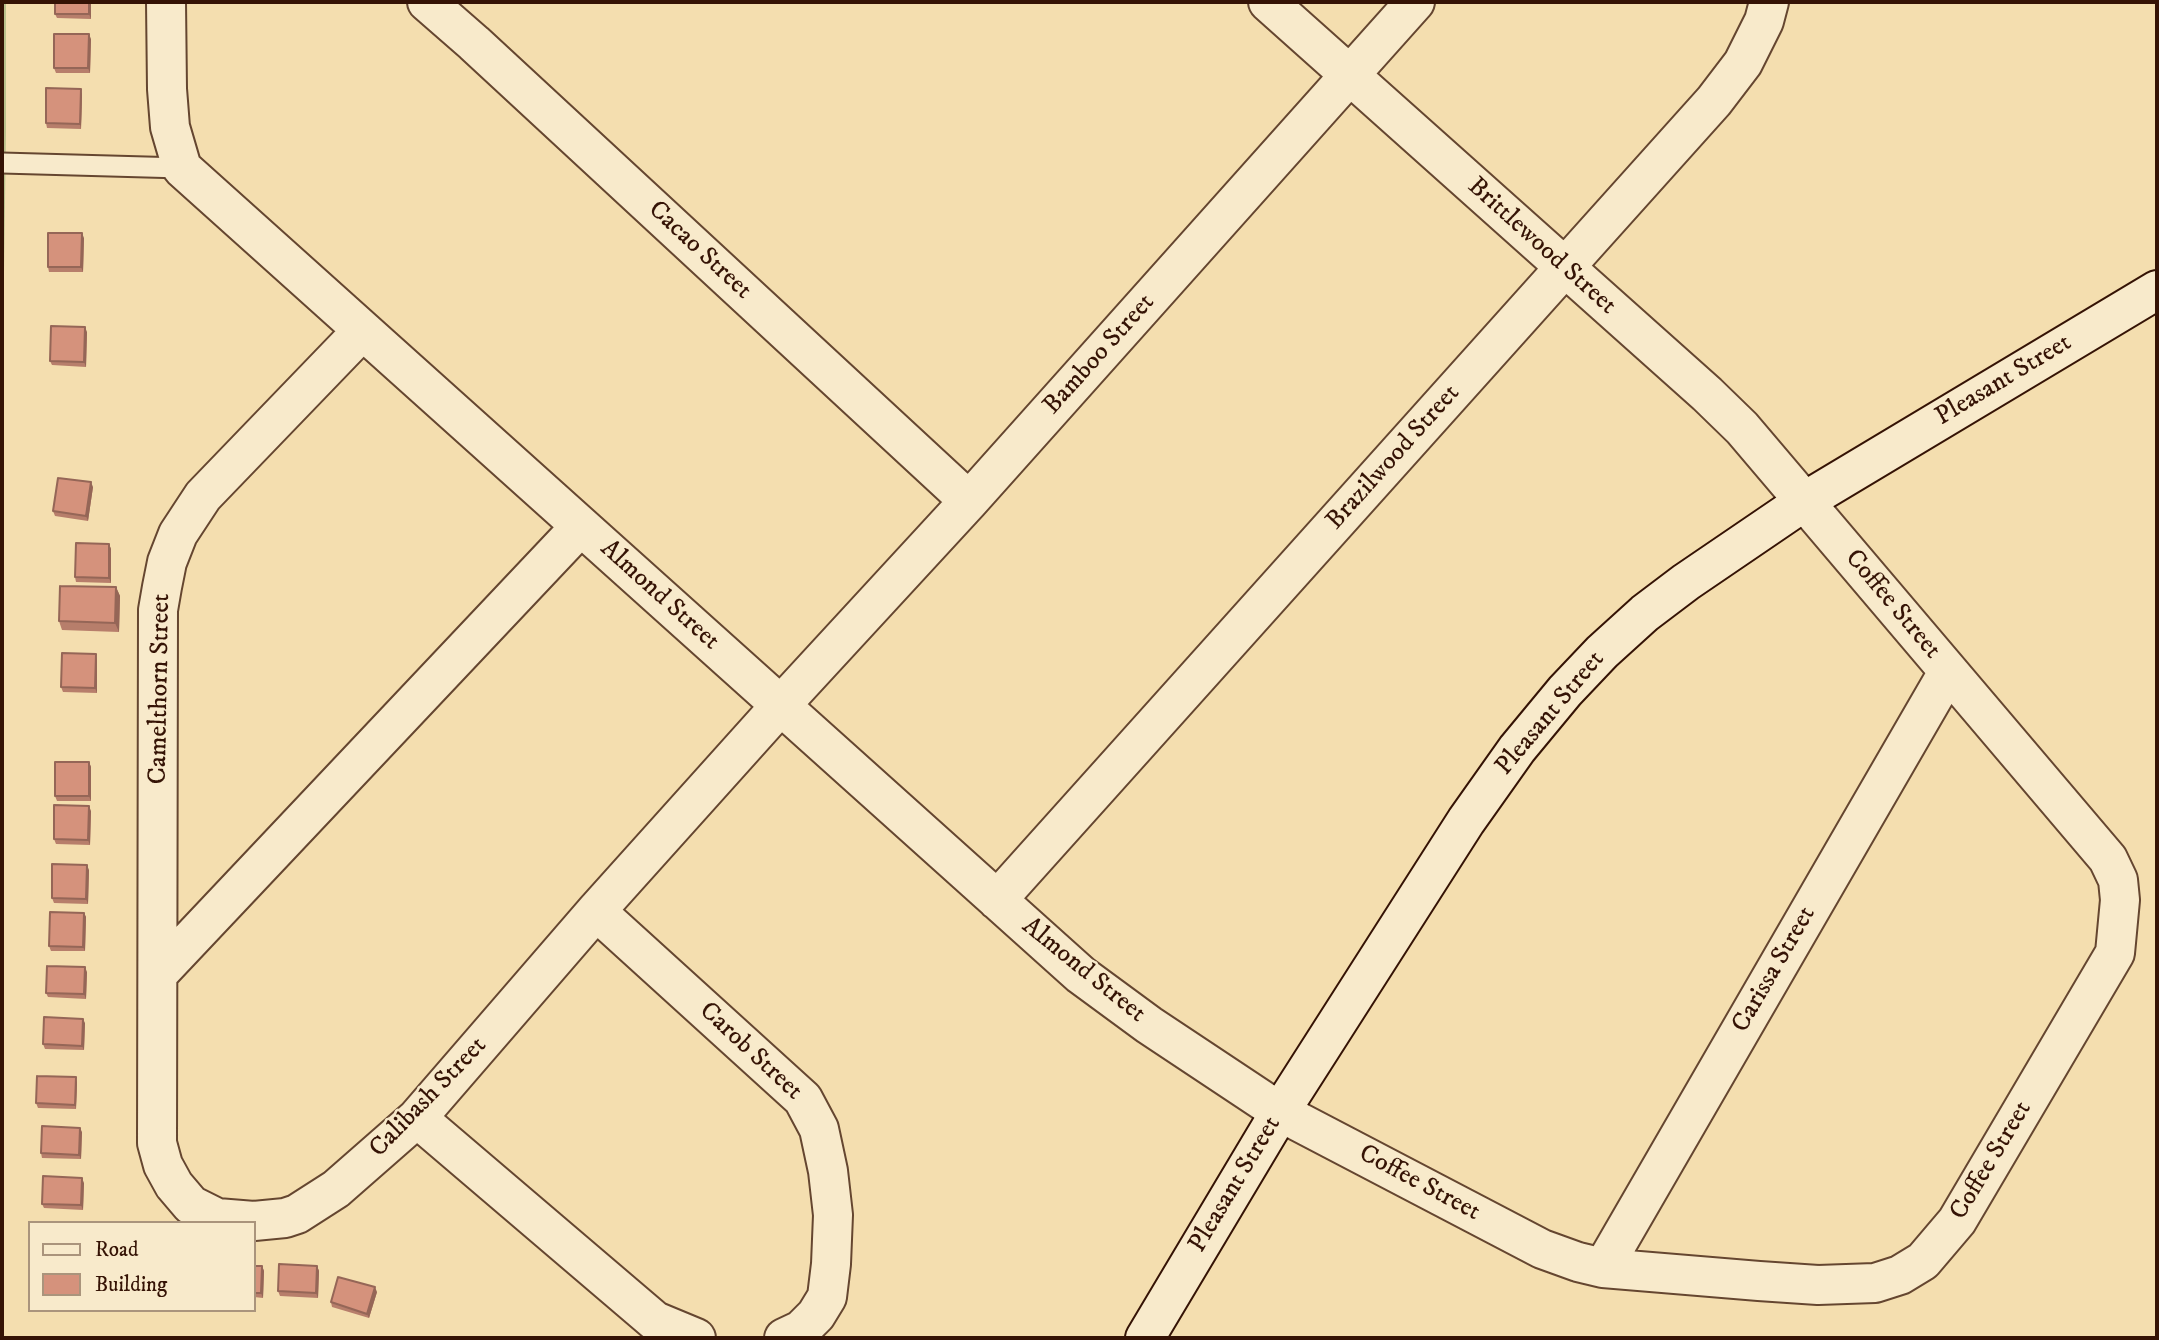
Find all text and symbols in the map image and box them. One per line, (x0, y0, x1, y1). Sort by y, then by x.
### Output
street label: Brittlewood Street (1460, 172, 1622, 322)
street label: Cacao Street (641, 195, 757, 307)
street label: Bamboo Street (1038, 288, 1162, 422)
street label: Pleasant Street (1930, 328, 2078, 434)
street label: Brazilwood Street (1321, 379, 1467, 537)
street label: Almond Street (593, 534, 725, 658)
street label: Coffee Street (1837, 544, 1947, 666)
street label: Camelthorn Street (144, 593, 178, 785)
street label: Pleasant Street (1490, 645, 1612, 783)
street label: Carissa Street (1726, 901, 1824, 1039)
street label: Almond Street (1015, 912, 1151, 1030)
street label: Carob Street (692, 996, 808, 1108)
street label: Calibash Street (364, 1031, 494, 1165)
street label: Coffee Street (1944, 1096, 2040, 1226)
street label: Pleasant Street (1183, 1111, 1289, 1259)
street label: Coffee Street (1353, 1139, 1485, 1229)
legend (28, 1221, 256, 1312)
text: Road (95, 1237, 139, 1263)
text: Building (95, 1272, 167, 1298)

